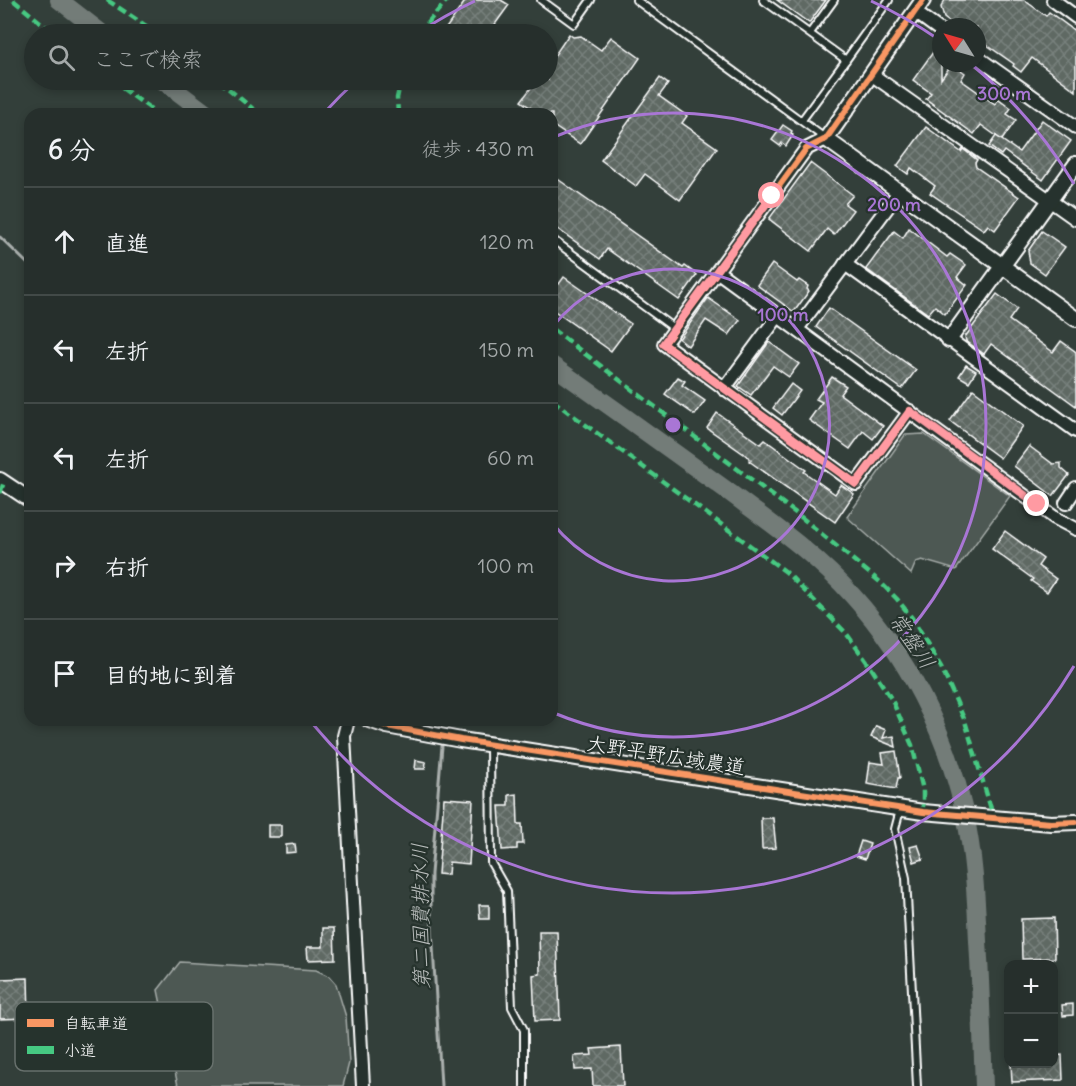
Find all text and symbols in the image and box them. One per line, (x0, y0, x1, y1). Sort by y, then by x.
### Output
north arrow (932, 18, 986, 72)
search box (24, 24, 558, 90)
icon: search (45, 41, 78, 74)
text: ここで検索 (93, 45, 203, 73)
text: 300 m (977, 82, 1031, 105)
text: 6 分 (48, 133, 95, 166)
text: 徒歩 · 430 m (422, 136, 534, 161)
route start (758, 182, 784, 208)
text: 200 m (867, 193, 921, 216)
icon: ahead (48, 225, 81, 258)
text: 直進 (105, 229, 149, 257)
text: 120 m (480, 229, 534, 254)
text: 100 m (758, 303, 809, 326)
icon: left (48, 333, 81, 366)
text: 左折 (105, 337, 149, 365)
text: 150 m (479, 337, 534, 362)
centre of rings (663, 415, 683, 435)
icon: left (48, 441, 81, 474)
text: 左折 (105, 445, 149, 473)
text: 60 m (487, 445, 534, 470)
route end (1023, 490, 1049, 516)
icon: right (48, 549, 81, 582)
text: 右折 (105, 553, 149, 581)
text: 100 m (477, 553, 534, 578)
water label: 常盤川 (884, 607, 941, 674)
icon: arrive (48, 657, 81, 690)
text: 目的地に到着 (105, 661, 237, 689)
street label: 大野平野広域農道 (585, 730, 747, 779)
water label: 第二国費排水川 (406, 842, 435, 990)
map controls (1004, 960, 1058, 1068)
button: + (1004, 960, 1058, 1014)
legend (15, 1002, 213, 1071)
text: 自転車道 (64, 1013, 128, 1033)
button: − (1004, 1014, 1058, 1068)
text: 小道 (64, 1040, 96, 1060)

